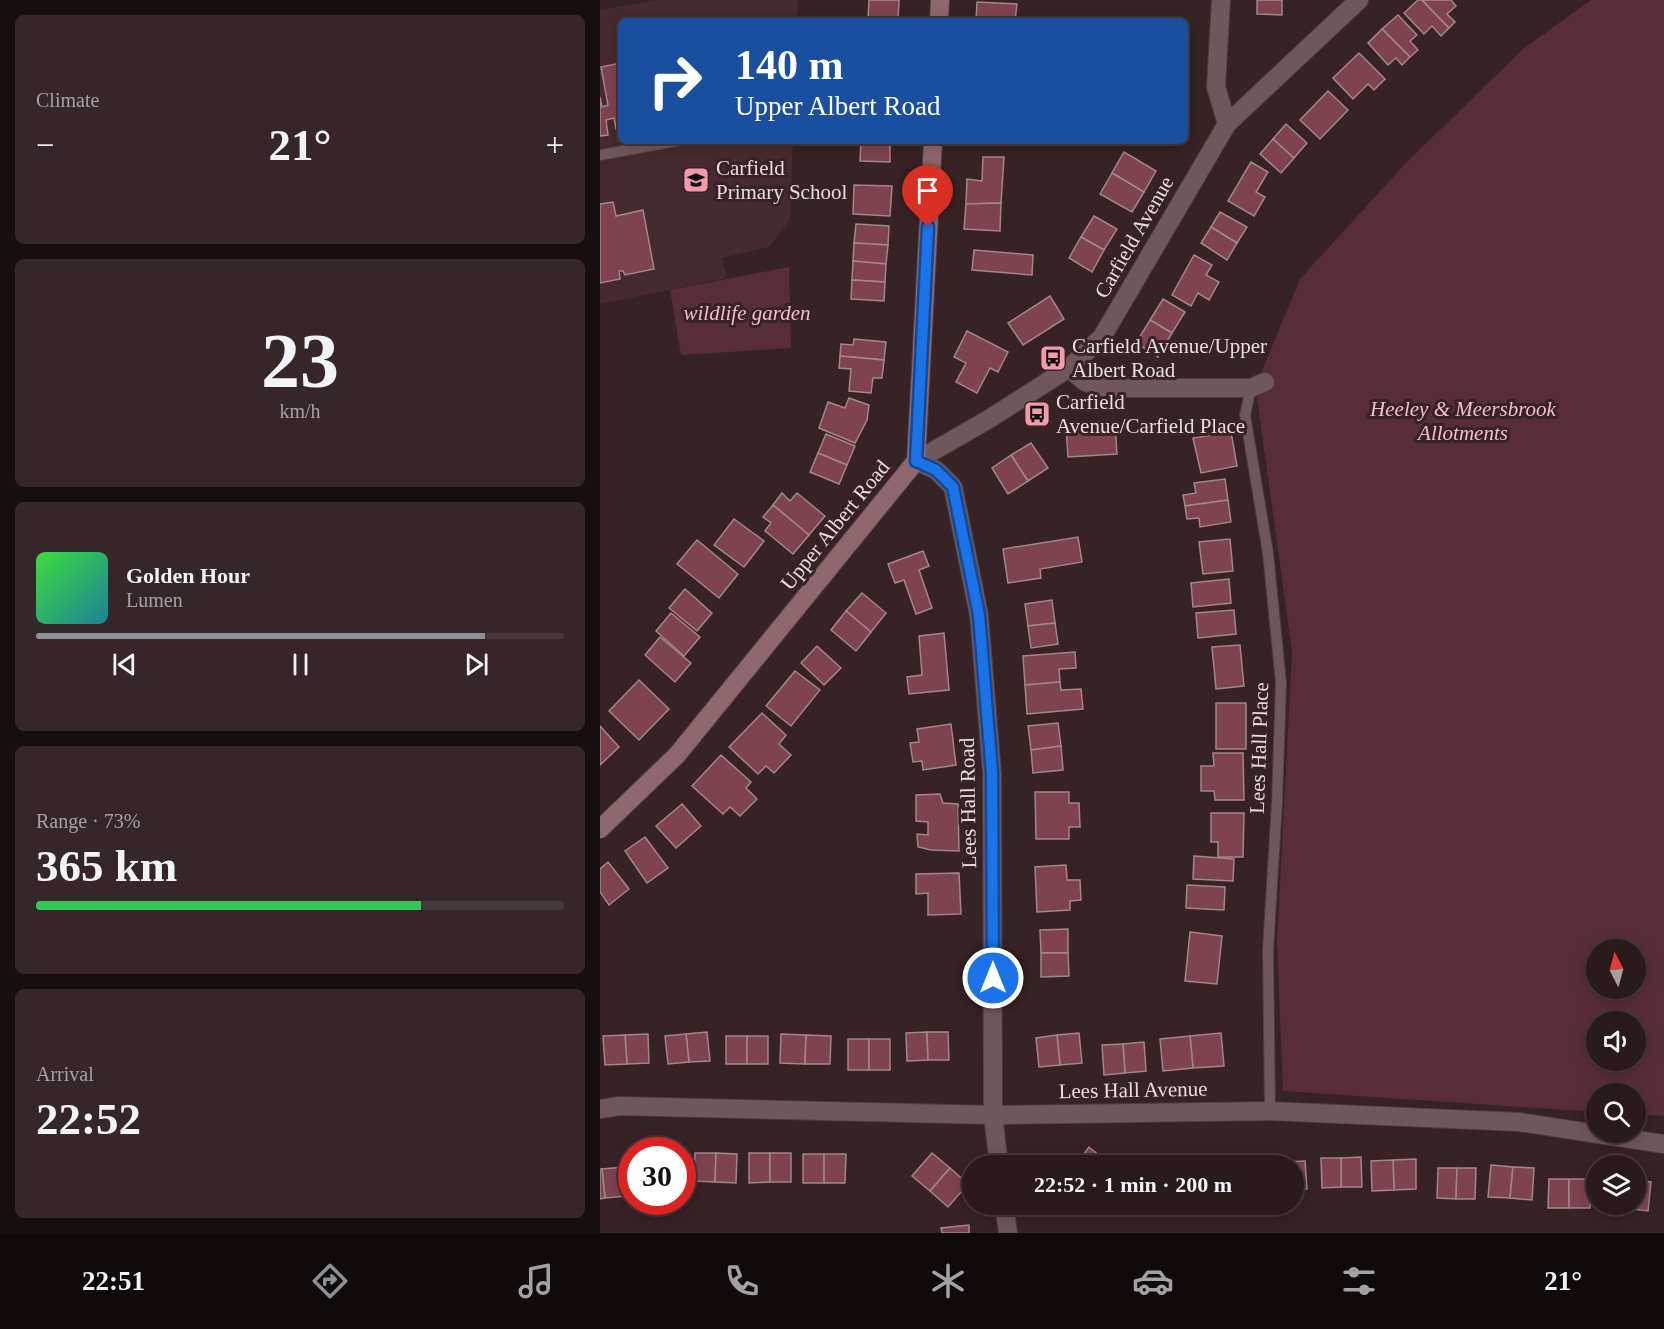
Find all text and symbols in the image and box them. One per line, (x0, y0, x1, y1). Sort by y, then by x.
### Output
icon: right (636, 42, 714, 120)
text: 140 m (735, 42, 844, 88)
text: Climate (36, 89, 99, 111)
text: Upper Albert Road (735, 91, 940, 121)
text: 21° (269, 120, 332, 170)
text: − (36, 127, 55, 163)
text: + (545, 127, 564, 163)
place label: Carfield Primary School (716, 156, 847, 204)
school or university icon: Carfield Primary School (681, 165, 711, 195)
pin (902, 165, 953, 227)
street label: Carfield Avenue (1089, 172, 1179, 302)
icon: arrive (911, 174, 944, 207)
park label: wildlife garden (684, 301, 810, 325)
text: 23 (261, 317, 339, 404)
place label: Carfield Avenue/Upper Albert Road (1072, 334, 1267, 382)
bus stop icon: Carfield Avenue/Upper Albert Road (1038, 343, 1068, 373)
place label: Carfield Avenue/Carfield Place (1056, 390, 1245, 438)
park label: Heeley & Meersbrook Allotments (1369, 397, 1557, 445)
bus stop icon: Carfield Avenue/Carfield Place (1022, 399, 1052, 429)
text: km/h (279, 400, 321, 422)
street label: Upper Albert Road (775, 455, 895, 595)
text: Golden Hour (126, 563, 250, 588)
text: Lumen (126, 589, 183, 611)
icon: previous (108, 648, 141, 681)
icon: pause (284, 648, 317, 681)
icon: next (460, 648, 493, 681)
street label: Lees Hall Place (1245, 682, 1273, 814)
street label: Lees Hall Road (955, 737, 981, 869)
text: Range · 73% (36, 810, 140, 832)
text: 365 km (36, 841, 177, 891)
north arrow (1586, 939, 1646, 999)
map controls (1586, 939, 1646, 1215)
position arrow (961, 946, 1025, 1010)
button: sound (1586, 1011, 1646, 1071)
text: Arrival (36, 1063, 94, 1085)
street label: Lees Hall Avenue (1058, 1077, 1208, 1103)
button: search (1586, 1083, 1646, 1143)
text: 22:52 (36, 1094, 141, 1144)
speed limit sign: 30 (618, 1137, 696, 1215)
button: layers (1586, 1155, 1646, 1215)
text: 22:52 · 1 min · 200 m (1034, 1172, 1232, 1197)
icon: directions (309, 1260, 351, 1302)
icon: music (515, 1260, 557, 1302)
icon: phone (721, 1260, 763, 1302)
icon: climate (927, 1260, 969, 1302)
icon: car (1132, 1260, 1174, 1302)
icon: filters (1338, 1260, 1380, 1302)
text: 22:51 (82, 1266, 145, 1296)
text: 21° (1544, 1266, 1582, 1296)

